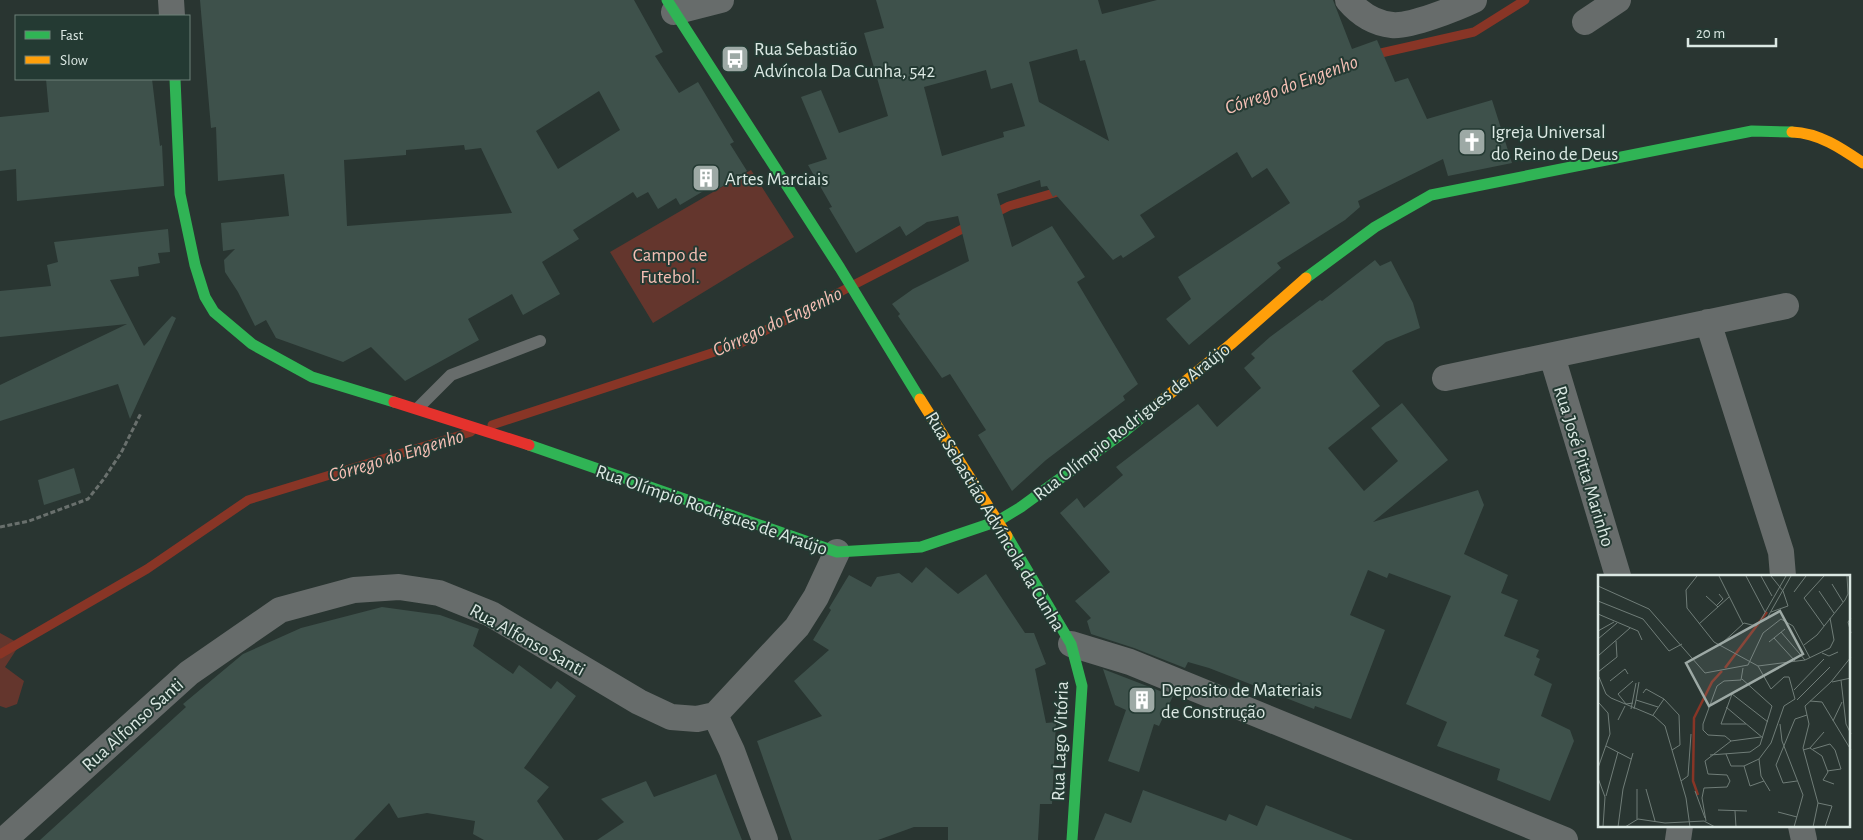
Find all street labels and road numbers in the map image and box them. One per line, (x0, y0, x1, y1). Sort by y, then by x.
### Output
street label: Rua Olímpio Rodrigues de Araújo (1030, 340, 1234, 505)
street label: Rua José Pitta Marinho (1550, 384, 1617, 549)
street label: Rua Sebastião Advíncola da Cunha (922, 409, 1068, 635)
street label: Rua Olímpio Rodrigues de Araújo (593, 462, 830, 559)
street label: Rua Alfonso Santi (466, 601, 588, 680)
street label: Rua Alfonso Santi (79, 675, 187, 775)
street label: Rua Lago Vitória (1049, 681, 1072, 801)

